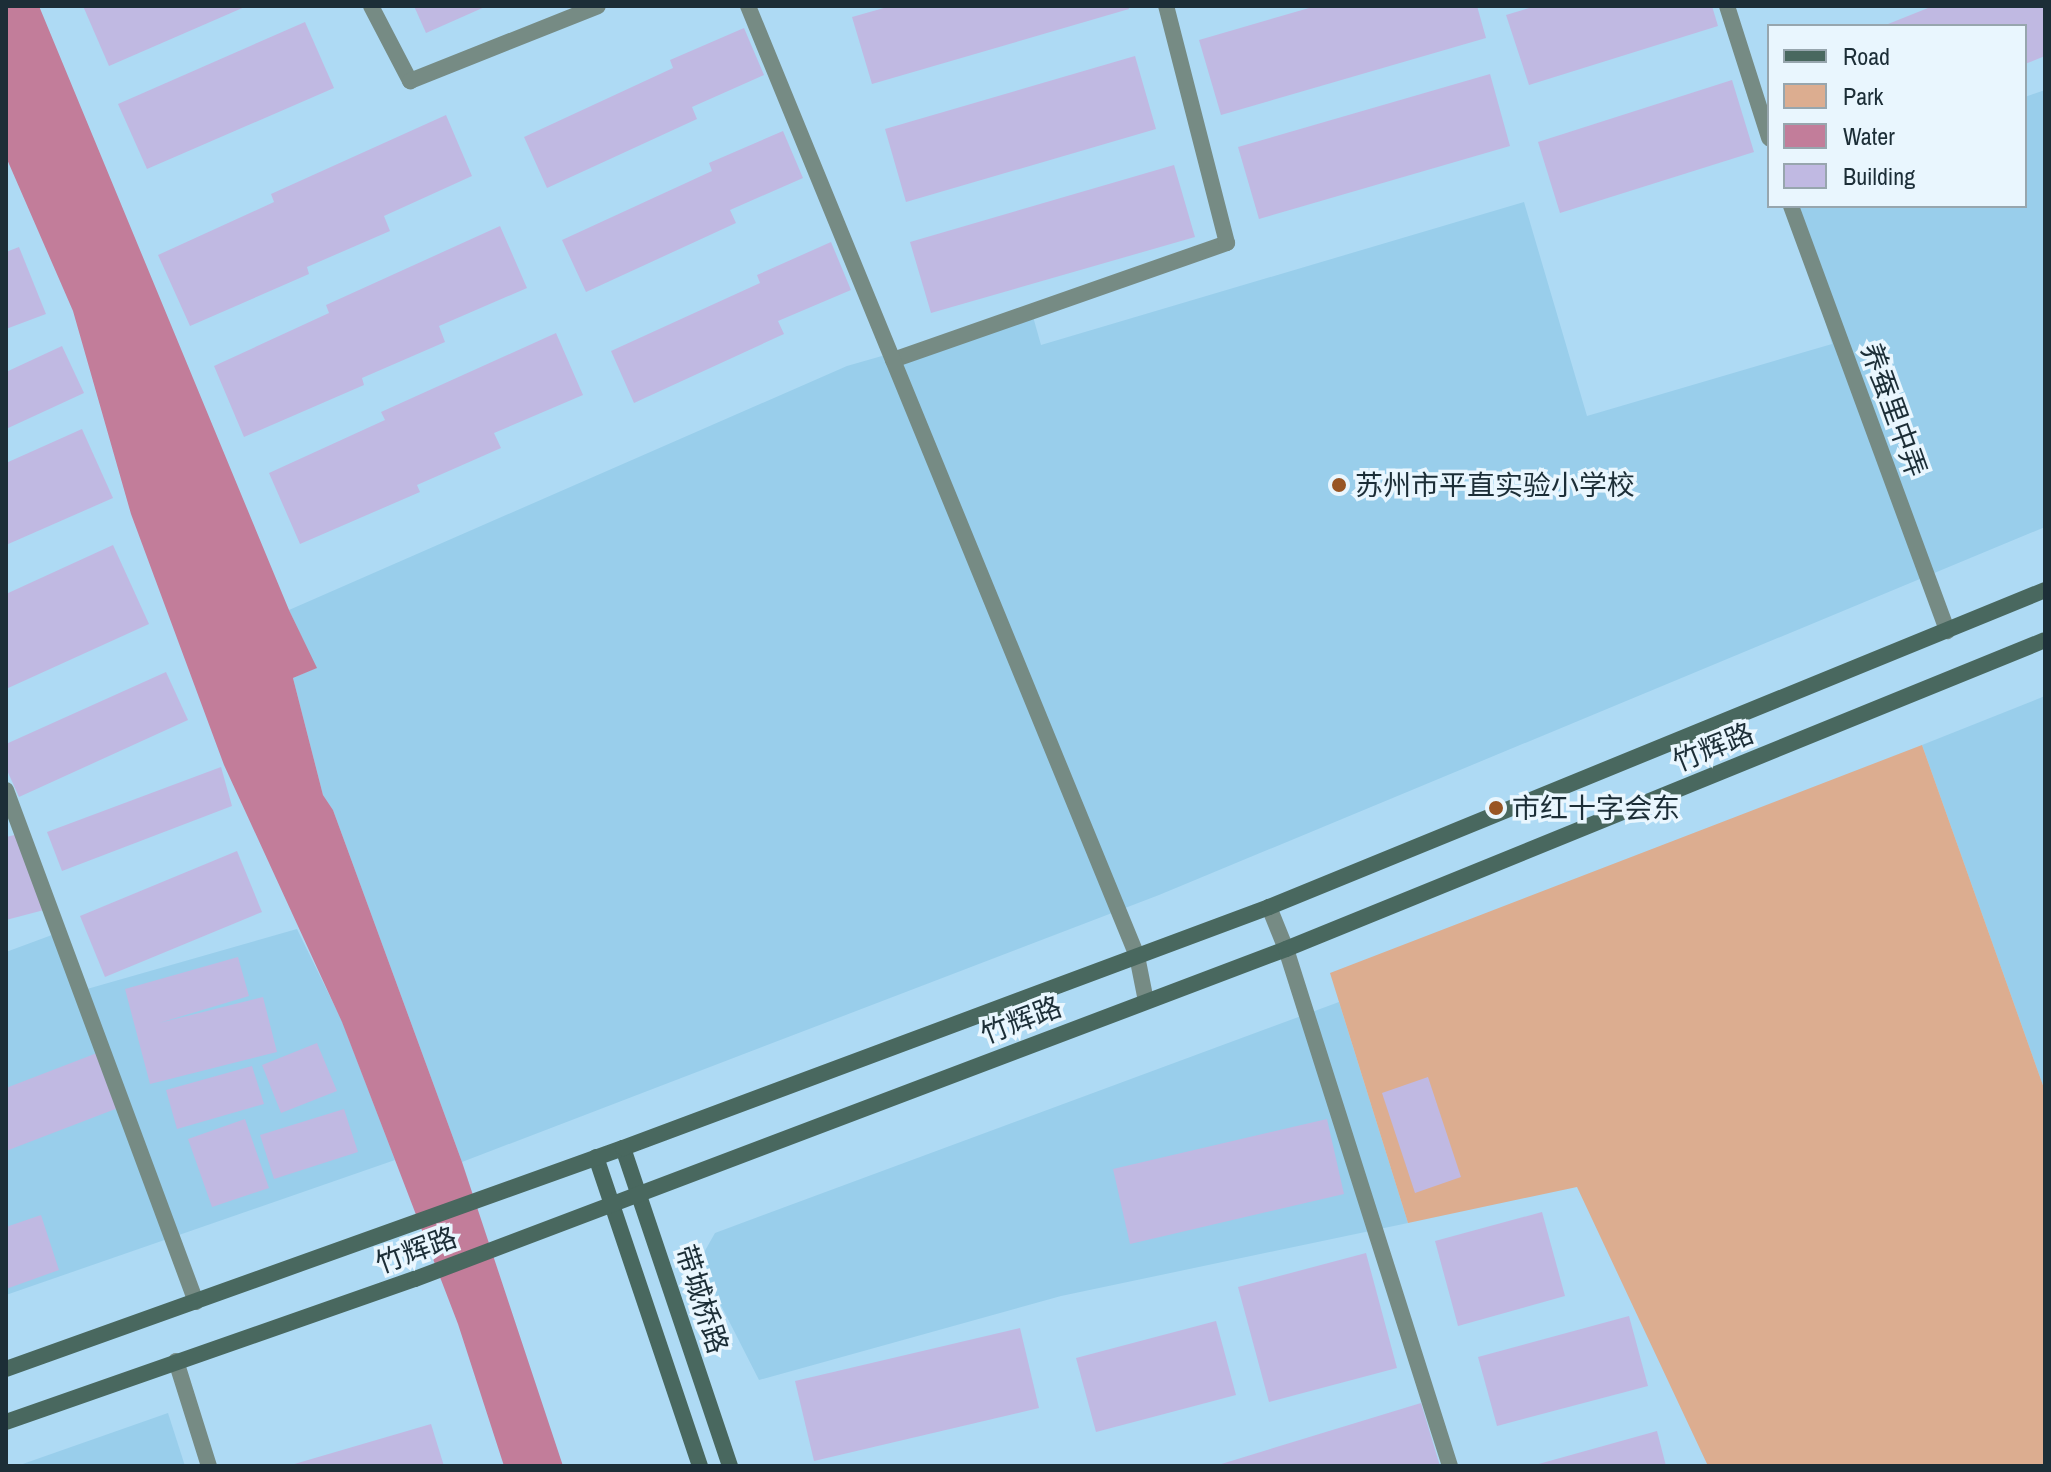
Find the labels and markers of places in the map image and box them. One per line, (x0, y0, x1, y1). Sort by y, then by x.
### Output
place label: 苏州市平直实验小学校 (1355, 468, 1635, 502)
marker: 苏州市平直实验小学校 (1330, 476, 1348, 494)
place label: 市红十字会东 (1512, 791, 1680, 825)
marker: 市红十字会东 (1487, 799, 1505, 817)

